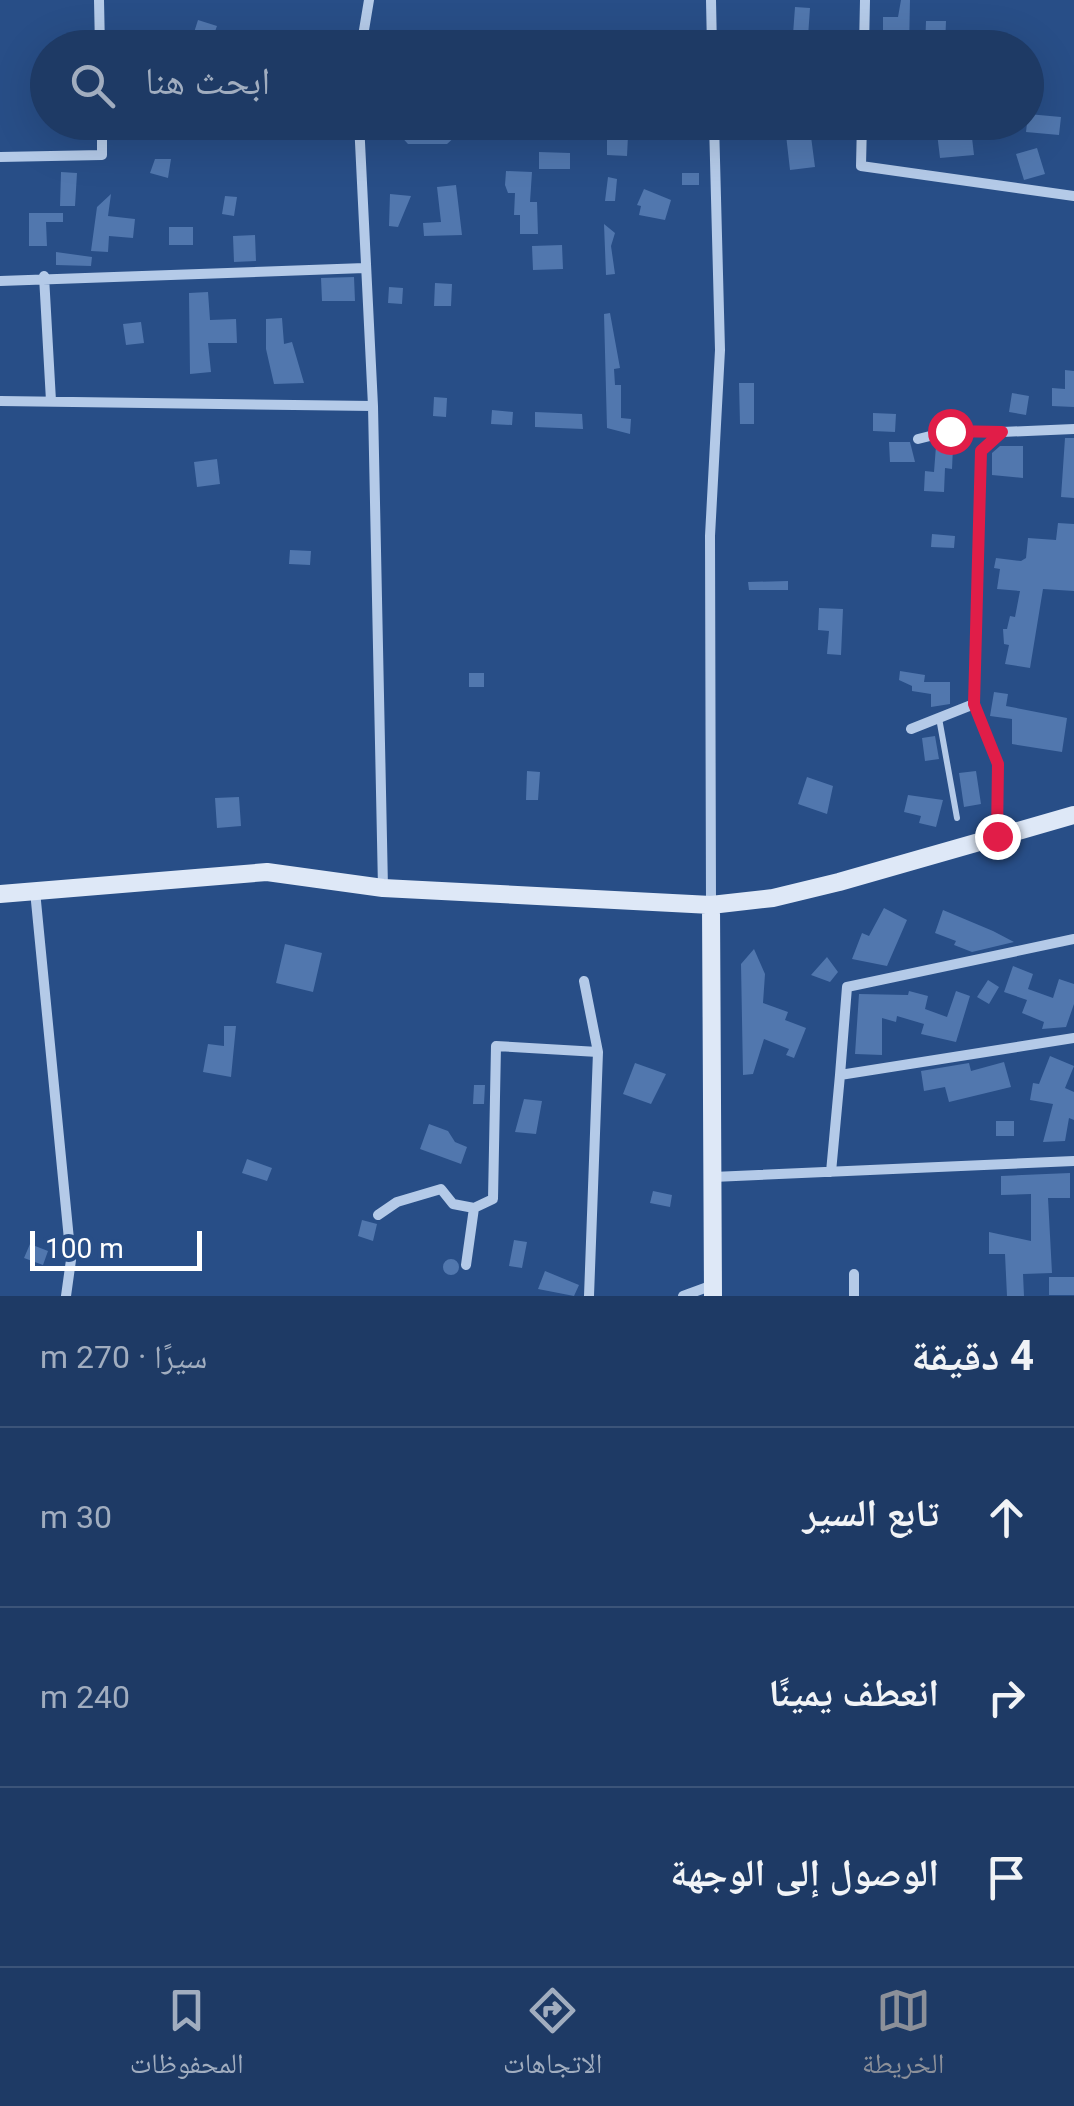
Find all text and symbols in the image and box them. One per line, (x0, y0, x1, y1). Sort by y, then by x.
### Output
search box (30, 30, 1044, 140)
icon: search (65, 58, 120, 113)
text: ابحث هنا (145, 59, 270, 103)
route start (928, 409, 974, 455)
route end (975, 814, 1021, 860)
scale bar (30, 1226, 202, 1270)
text: 100 m (45, 1232, 124, 1265)
text: 4 دقيقة (911, 1331, 1034, 1380)
text: سيرًا · 270 m (40, 1338, 207, 1376)
icon: ahead (979, 1490, 1034, 1545)
text: تابع السير (803, 1491, 939, 1535)
text: 30 m (40, 1498, 112, 1536)
icon: right (979, 1670, 1034, 1725)
text: انعطف يمينًا (768, 1671, 939, 1715)
text: 240 m (40, 1678, 130, 1716)
icon: arrive (979, 1850, 1034, 1905)
text: الوصول إلى الوجهة (670, 1851, 939, 1895)
tab: المحفوظات (130, 1983, 244, 2091)
tab: الاتجاهات (503, 1983, 602, 2091)
tab: الخريطة (862, 1983, 944, 2091)

